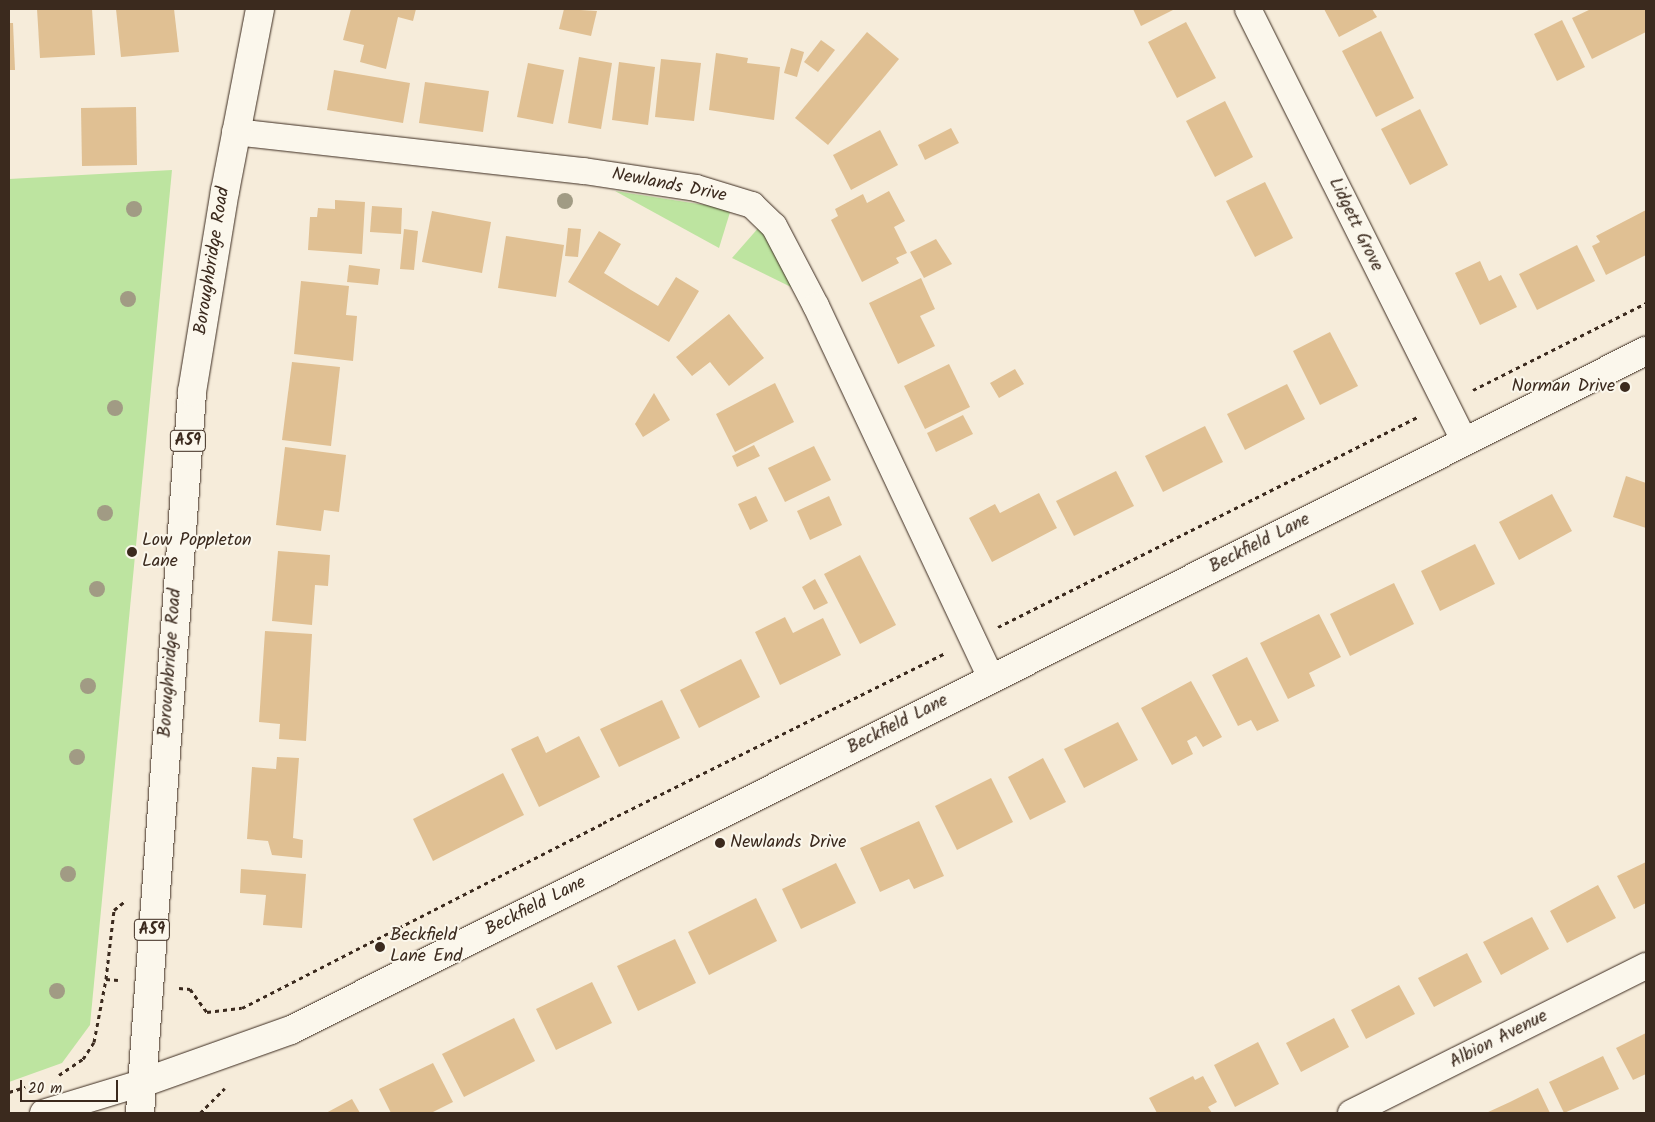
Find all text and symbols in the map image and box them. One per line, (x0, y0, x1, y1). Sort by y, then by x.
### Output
street label: Newlands Drive (610, 164, 728, 208)
street label: Lidgett Grove (1323, 175, 1387, 275)
street label: Boroughbridge Road (191, 186, 235, 336)
place label: Norman Drive (1512, 376, 1615, 398)
marker: Norman Drive (1619, 381, 1631, 393)
road number: A59 (169, 428, 207, 454)
street label: Beckfield Lane (1206, 509, 1314, 579)
place label: Low Poppleton Lane (142, 531, 252, 574)
marker: Low Poppleton Lane (126, 546, 138, 558)
street label: Boroughbridge Road (155, 588, 187, 738)
street label: Beckfield Lane (844, 690, 952, 760)
place label: Newlands Drive (730, 832, 846, 854)
marker: Newlands Drive (714, 837, 726, 849)
street label: Beckfield Lane (482, 872, 590, 942)
road number: A59 (133, 916, 171, 944)
place label: Beckfield Lane End (390, 926, 462, 969)
marker: Beckfield Lane End (374, 941, 386, 953)
street label: Albion Avenue (1446, 1006, 1552, 1074)
scale bar (22, 1070, 120, 1102)
text: 20 m (28, 1077, 62, 1101)

